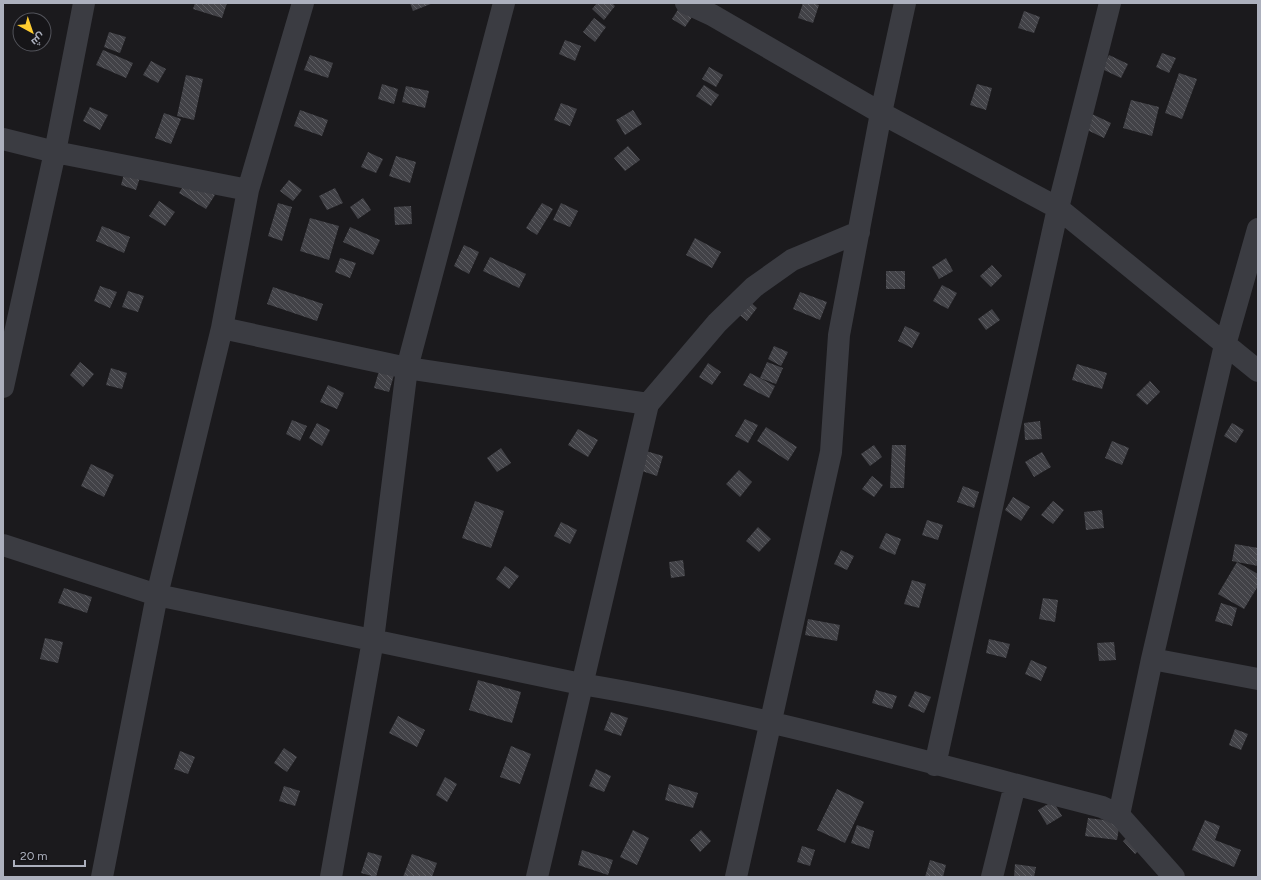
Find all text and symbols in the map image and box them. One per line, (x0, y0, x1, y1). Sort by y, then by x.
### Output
north arrow (12, 12, 52, 52)
text: ش (29, 30, 48, 49)
scale bar (14, 842, 85, 868)
text: 20 m (20, 849, 48, 863)

